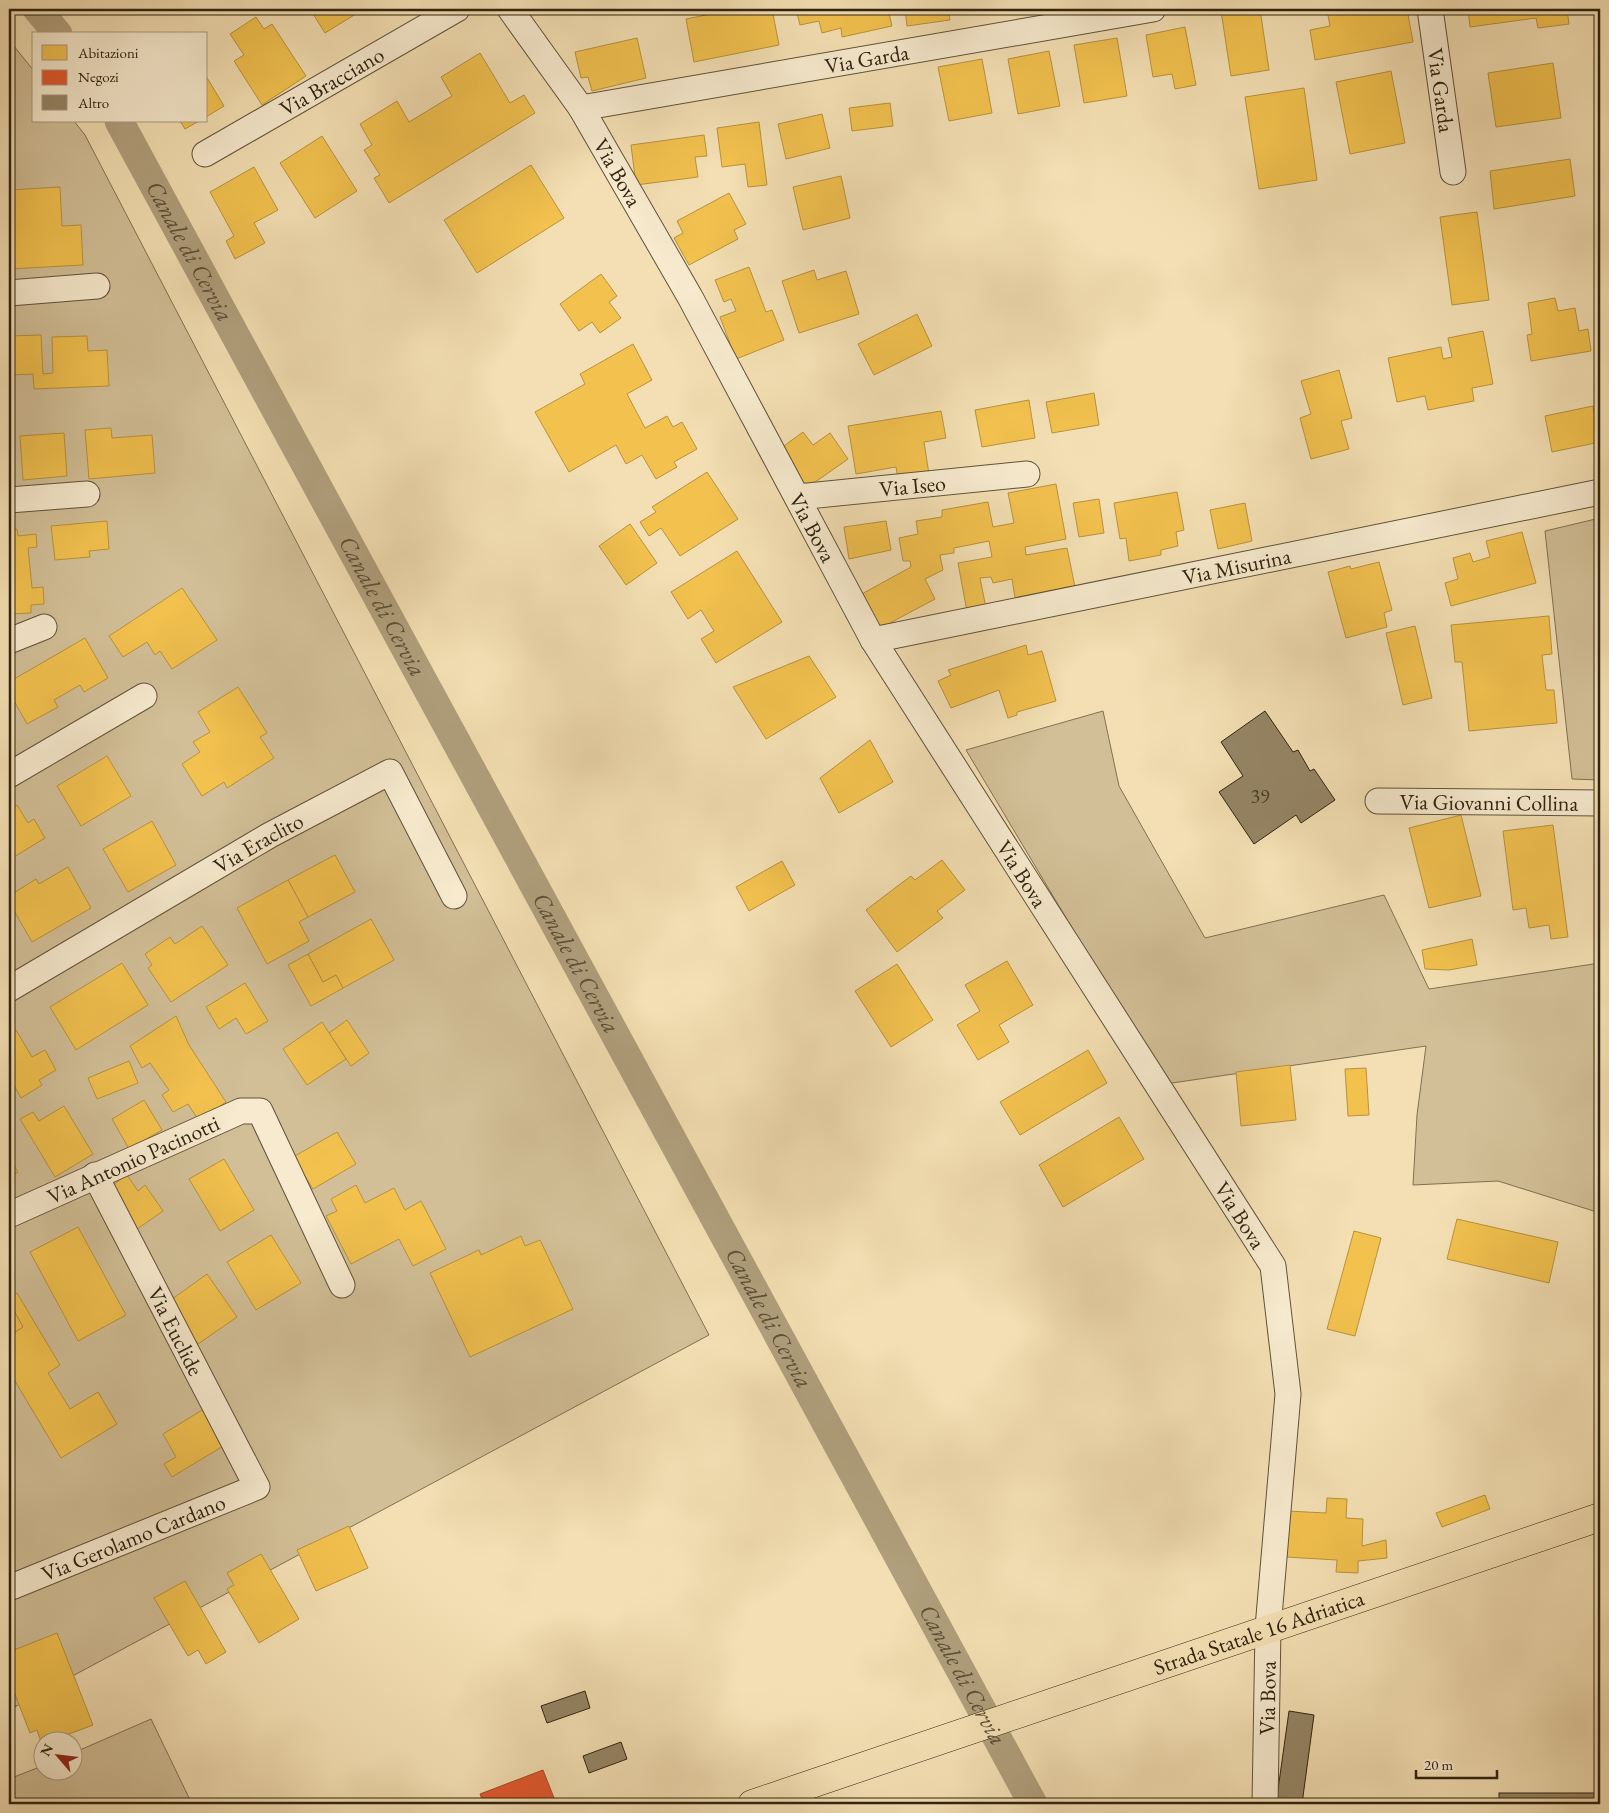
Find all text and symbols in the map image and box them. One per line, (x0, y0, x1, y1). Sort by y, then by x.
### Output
legend (32, 32, 208, 122)
street label: Via Garda (822, 37, 911, 81)
street label: Via Bracciano (274, 40, 389, 123)
text: Abitazioni (77, 43, 139, 62)
street label: Via Garda (1421, 46, 1461, 135)
text: Negozi (78, 67, 119, 86)
text: Altro (77, 93, 109, 112)
street label: Via Bova (586, 133, 649, 212)
water label: Canale di Cervia (139, 175, 241, 327)
street label: Via Iseo (878, 468, 947, 504)
street label: Via Bova (782, 488, 843, 567)
water label: Canale di Cervia (332, 530, 434, 682)
street label: Via Misurina (1180, 541, 1294, 592)
house number: 39 (1250, 783, 1270, 809)
street label: Via Giovanni Collina (1400, 787, 1579, 818)
street label: Via Eraclito (208, 806, 308, 880)
street label: Via Bova (990, 835, 1054, 913)
water label: Canale di Cervia (526, 887, 627, 1038)
street label: Via Antonio Pacinotti (43, 1109, 224, 1211)
street label: Via Bova (1208, 1176, 1272, 1255)
water label: Canale di Cervia (719, 1242, 820, 1393)
street label: Via Euclide (141, 1282, 211, 1381)
street label: Via Gerolamo Cardano (37, 1487, 230, 1588)
street label: Strada Statale 16 Adriatica (1150, 1583, 1368, 1682)
water label: Canale di Cervia (912, 1599, 1014, 1750)
street label: Via Bova (1252, 1660, 1283, 1735)
north arrow (32, 1730, 82, 1780)
text: N (36, 1740, 57, 1759)
scale bar (1416, 1748, 1498, 1780)
text: 20 m (1424, 1755, 1453, 1774)

